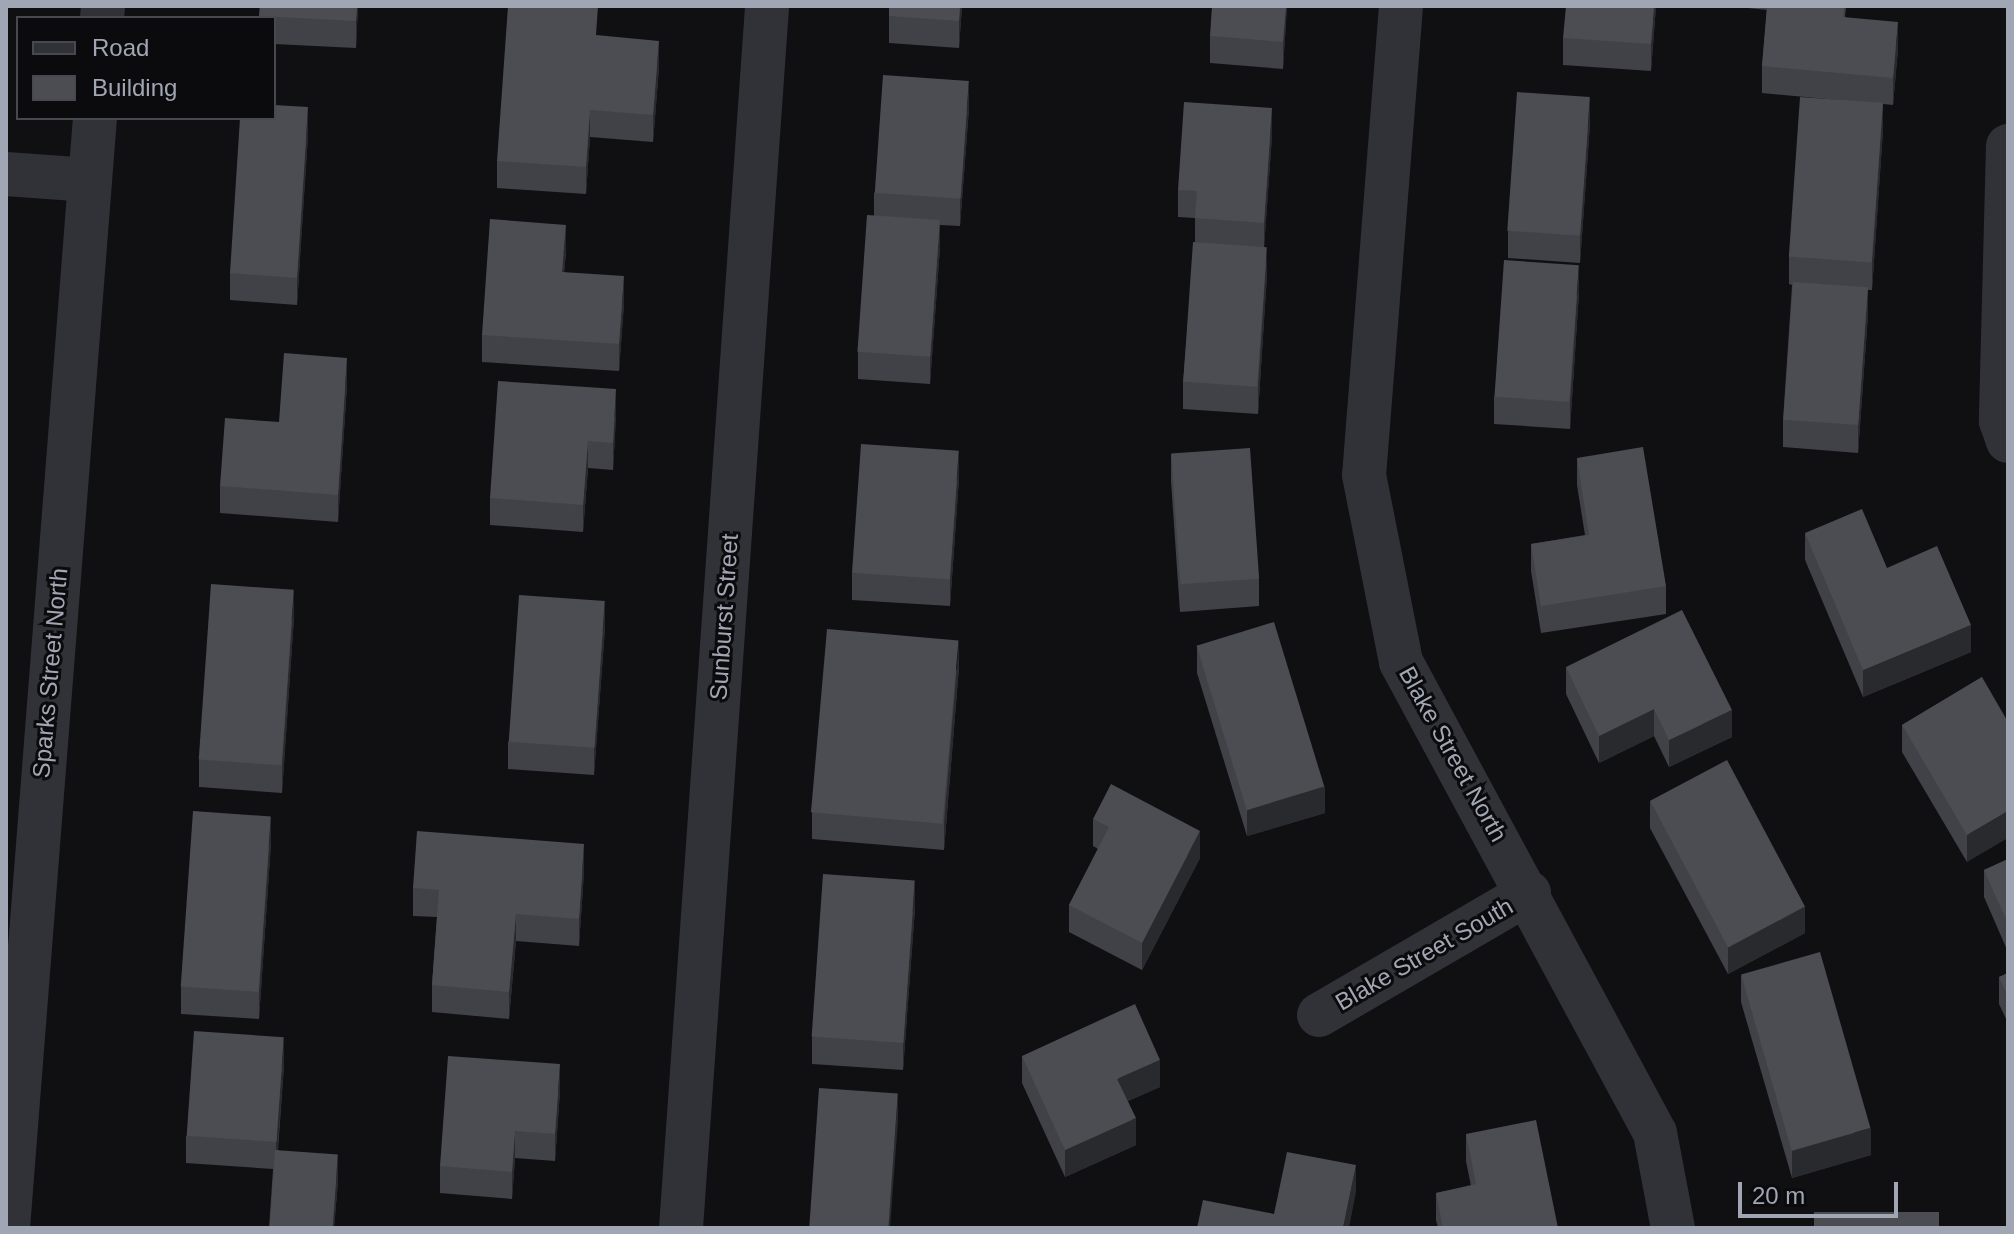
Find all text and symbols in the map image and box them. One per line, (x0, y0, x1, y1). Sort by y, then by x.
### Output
legend (16, 16, 276, 120)
text: Road (92, 34, 149, 61)
text: Building (92, 74, 177, 101)
street label: Sunburst Street (704, 533, 744, 701)
street label: Sparks Street North (26, 567, 74, 779)
street label: Blake Street North (1393, 661, 1513, 847)
street label: Blake Street South (1330, 891, 1518, 1017)
scale bar (1742, 1166, 1902, 1216)
text: 20 m (1752, 1182, 1805, 1209)

